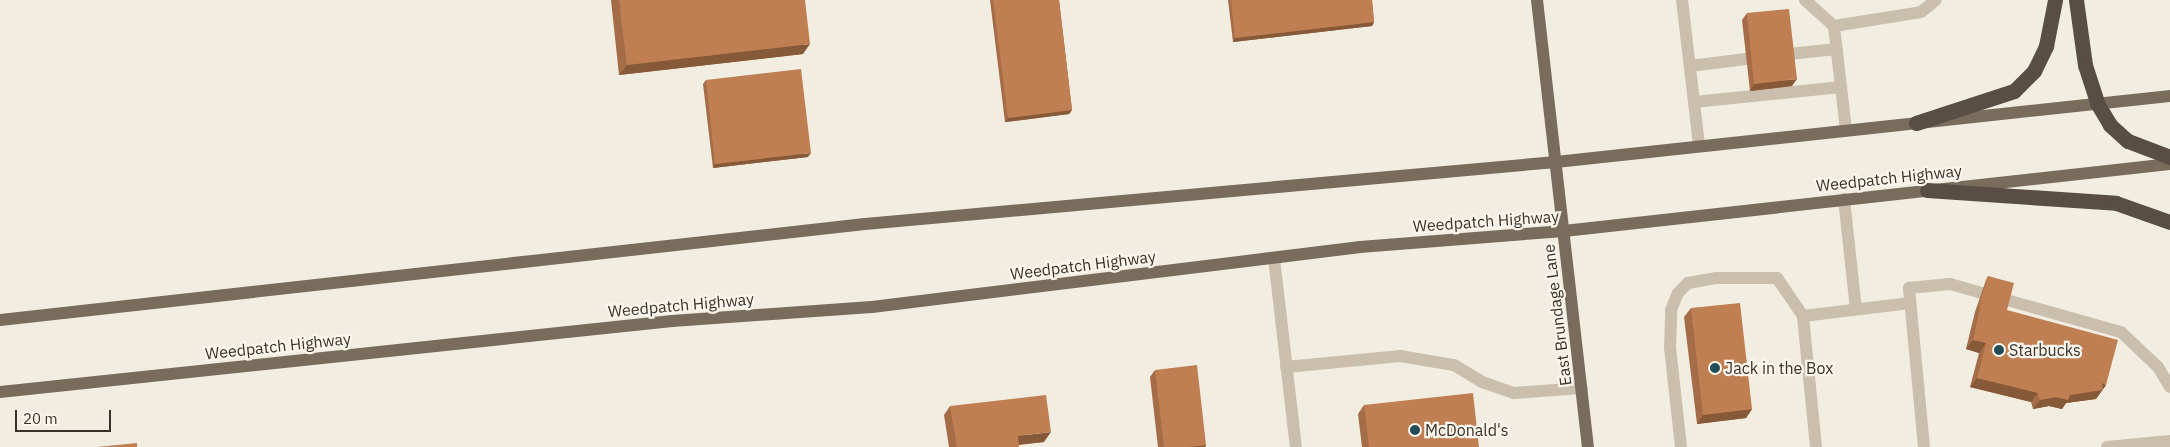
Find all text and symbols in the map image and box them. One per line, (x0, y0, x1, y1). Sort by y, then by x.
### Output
street label: Weedpatch Highway (1815, 161, 1963, 195)
street label: Weedpatch Highway (1412, 206, 1560, 236)
street label: East Brundage Lane (1539, 243, 1575, 387)
street label: Weedpatch Highway (1009, 247, 1157, 283)
street label: Weedpatch Highway (607, 289, 755, 321)
street label: Weedpatch Highway (204, 329, 352, 363)
place label: Starbucks (2009, 340, 2081, 360)
marker: Starbucks (1993, 344, 2005, 356)
place label: Jack in the Box (1725, 358, 1833, 378)
marker: Jack in the Box (1709, 362, 1721, 374)
scale bar (18, 400, 114, 432)
text: 20 m (23, 409, 58, 428)
place label: McDonald's (1425, 420, 1509, 440)
marker: McDonald's (1409, 424, 1421, 436)

